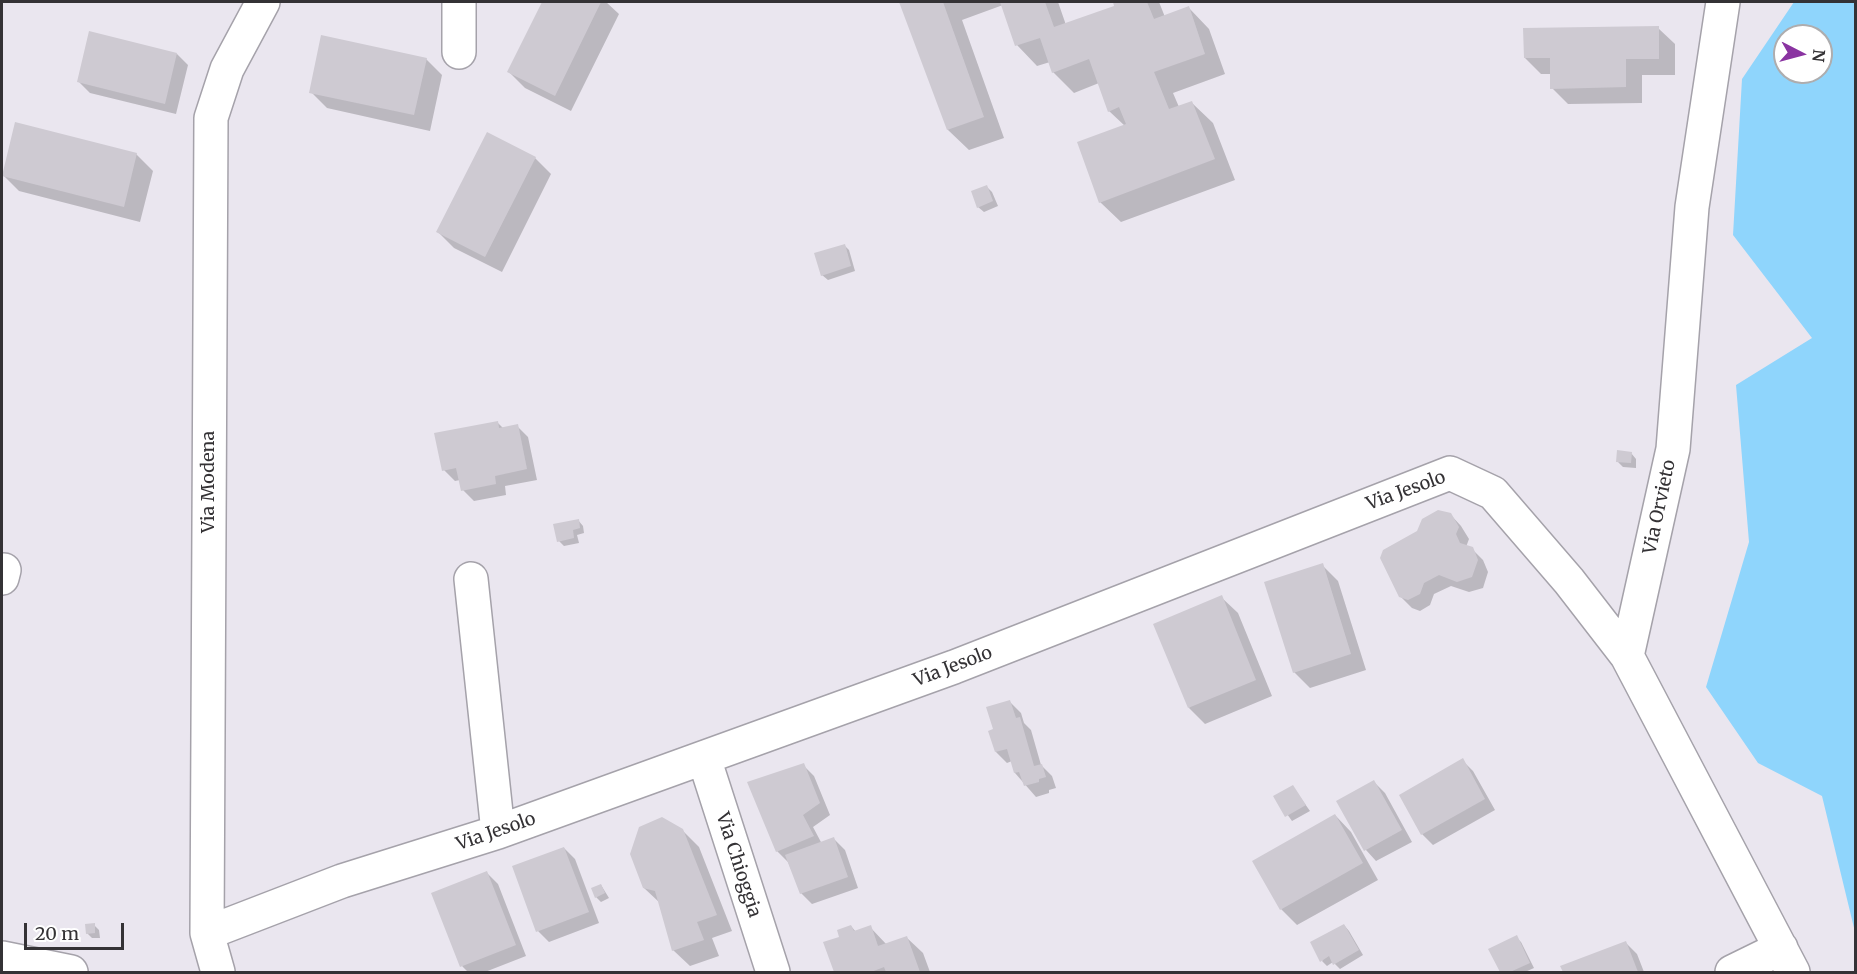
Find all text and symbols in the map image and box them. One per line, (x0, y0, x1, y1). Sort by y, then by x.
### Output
north arrow (1773, 24, 1833, 84)
text: N (1808, 48, 1830, 63)
street label: Via Modena (198, 431, 220, 533)
street label: Via Orvieto (1639, 458, 1681, 556)
street label: Via Jesolo (1364, 467, 1448, 515)
street label: Via Jesolo (911, 642, 995, 692)
street label: Via Jesolo (453, 808, 539, 856)
street label: Via Chioggia (711, 810, 765, 920)
scale bar (27, 911, 128, 949)
text: 20 m (35, 922, 79, 945)

